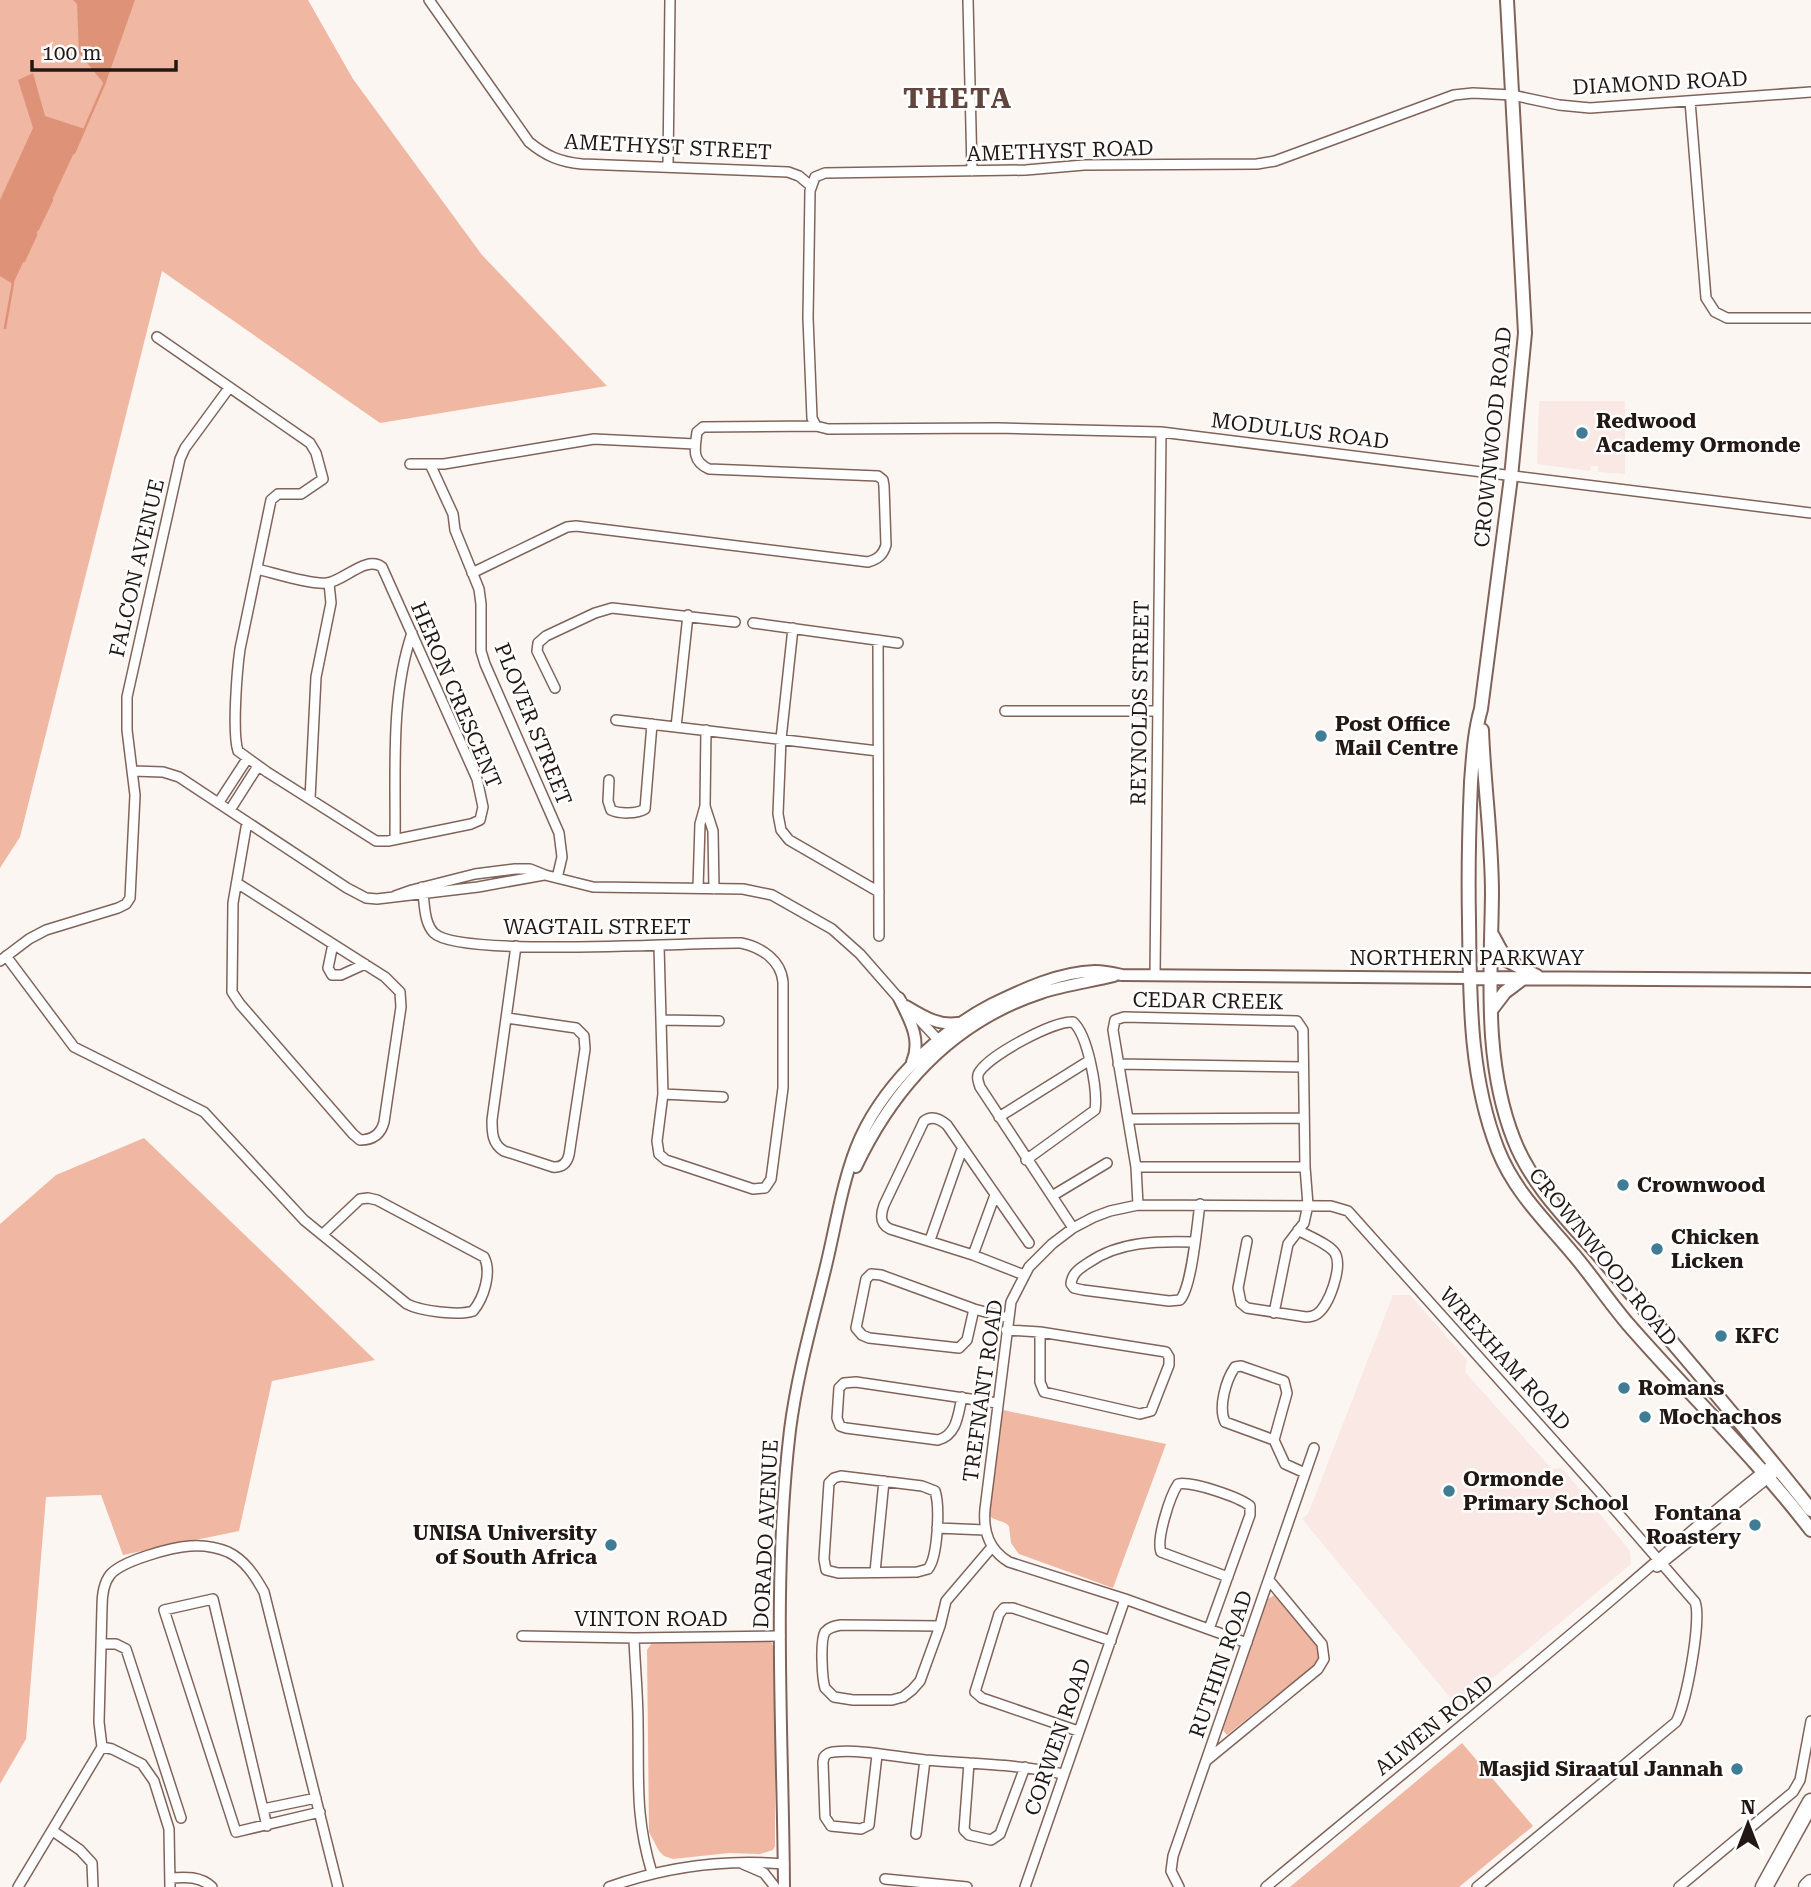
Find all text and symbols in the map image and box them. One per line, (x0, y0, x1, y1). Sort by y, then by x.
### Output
scale bar (32, 28, 175, 72)
text: 100 m (42, 41, 102, 65)
street label: DIAMOND ROAD (1572, 66, 1748, 100)
district label: THETA (903, 82, 1013, 115)
street label: AMETHYST STREET (564, 130, 772, 164)
street label: AMETHYST ROAD (966, 136, 1154, 166)
street label: CROWNWOOD ROAD (1469, 326, 1517, 548)
street label: MODULUS ROAD (1210, 408, 1390, 454)
place label: Redwood Academy Ormonde (1596, 409, 1801, 457)
marker: Redwood Academy Ormonde (1574, 425, 1590, 441)
street label: FALCON AVENUE (105, 477, 169, 659)
street label: HERON CRESCENT (406, 598, 506, 792)
street label: REYNOLDS STREET (1126, 600, 1154, 806)
street label: PLOVER STREET (489, 639, 577, 809)
place label: Post Office Mail Centre (1335, 712, 1458, 760)
marker: Post Office Mail Centre (1313, 728, 1329, 744)
street label: WAGTAIL STREET (503, 915, 691, 939)
street label: NORTHERN PARKWAY (1350, 946, 1585, 970)
street label: CEDAR CREEK (1132, 988, 1284, 1014)
street label: CROWNWOOD ROAD (1524, 1163, 1682, 1351)
place label: Crownwood (1637, 1173, 1765, 1197)
marker: Crownwood (1615, 1177, 1631, 1193)
place label: Chicken Licken (1671, 1225, 1759, 1273)
marker: Chicken Licken (1649, 1241, 1665, 1257)
street label: WREXHAM ROAD (1435, 1283, 1575, 1435)
street label: TREFNANT ROAD (958, 1298, 1008, 1484)
place label: KFC (1735, 1324, 1779, 1348)
marker: KFC (1713, 1328, 1729, 1344)
place label: Romans (1638, 1376, 1724, 1400)
marker: Romans (1616, 1380, 1632, 1396)
place label: Mochachos (1659, 1405, 1782, 1429)
marker: Mochachos (1637, 1409, 1653, 1425)
street label: DORADO AVENUE (749, 1439, 783, 1629)
place label: Ormonde Primary School (1463, 1467, 1629, 1515)
marker: Ormonde Primary School (1441, 1483, 1457, 1499)
place label: Fontana Roastery (1646, 1501, 1742, 1549)
marker: Fontana Roastery (1747, 1517, 1763, 1533)
place label: UNISA University of South Africa (413, 1521, 598, 1569)
marker: UNISA University of South Africa (603, 1537, 619, 1553)
street label: RUTHIN ROAD (1185, 1587, 1257, 1741)
street label: VINTON ROAD (574, 1607, 728, 1631)
street label: CORWEN ROAD (1020, 1655, 1096, 1819)
street label: ALWEN ROAD (1370, 1670, 1498, 1780)
place label: Masjid Siraatul Jannah (1479, 1757, 1723, 1781)
marker: Masjid Siraatul Jannah (1729, 1761, 1745, 1777)
north arrow (1713, 1789, 1783, 1859)
text: N (1741, 1796, 1756, 1819)

